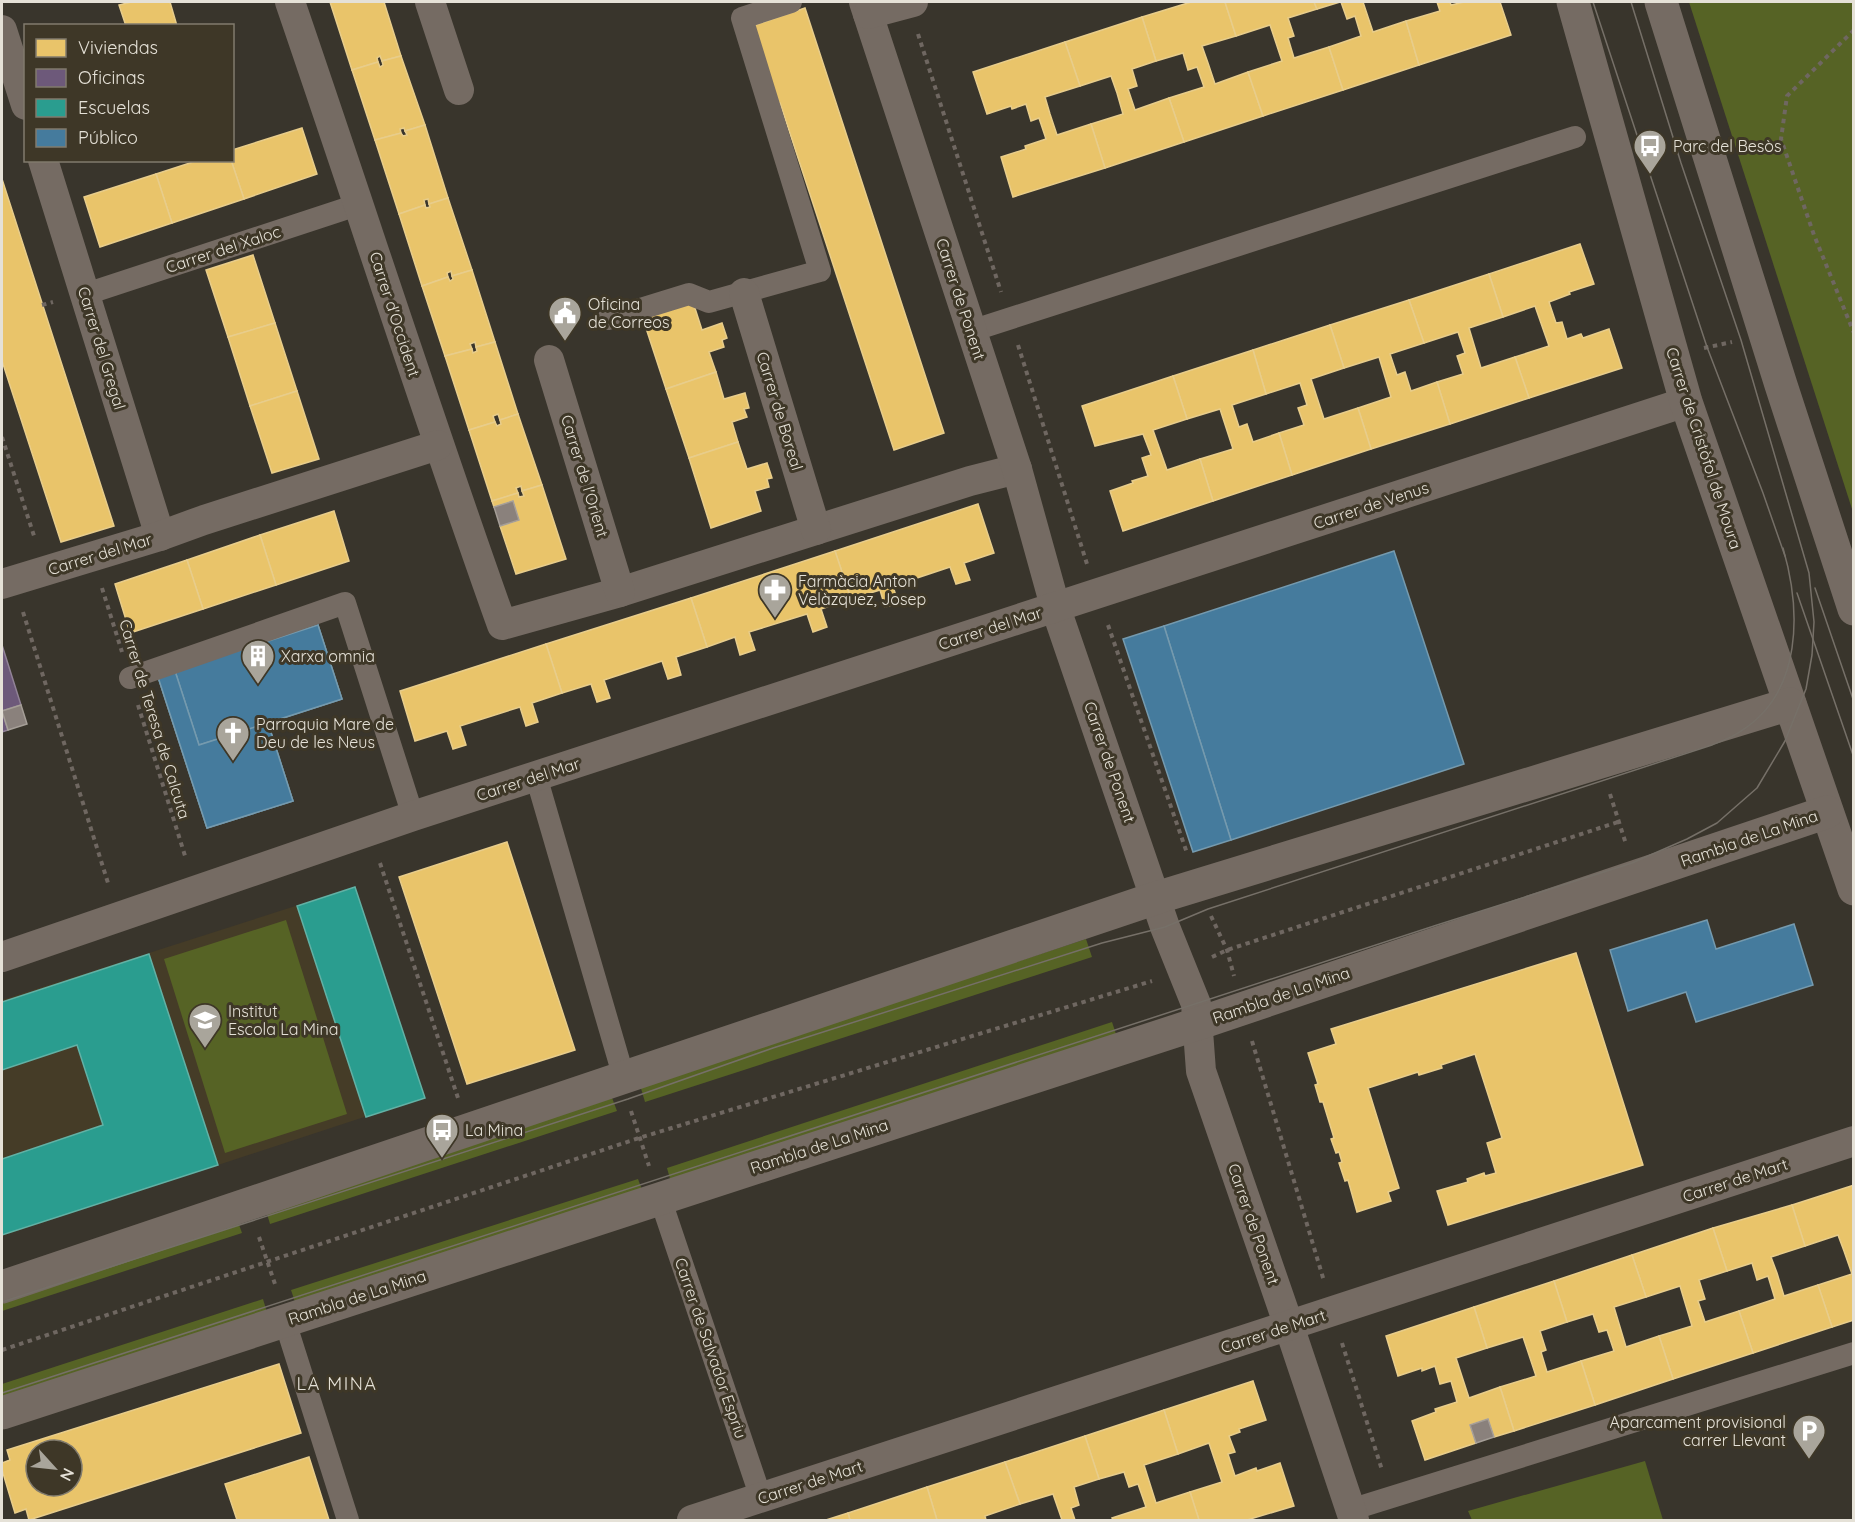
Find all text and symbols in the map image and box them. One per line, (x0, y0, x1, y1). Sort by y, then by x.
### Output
legend (24, 24, 234, 162)
text: Viviendas (78, 36, 158, 59)
text: Oficinas (78, 66, 145, 89)
text: Escuelas (78, 96, 150, 119)
text: Público (78, 126, 138, 149)
bus stop icon: Parc del Besòs (1632, 128, 1668, 175)
place label: Parc del Besòs (1673, 136, 1782, 156)
street label: Carrer del Xaloc (163, 221, 283, 277)
street label: Carrer de Ponent (932, 236, 990, 362)
street label: Carrer d'Occident (365, 249, 425, 379)
street label: Carrer del Gregal (74, 284, 130, 412)
place label: Oficina de Correos (588, 294, 669, 332)
public building icon: Oficina de Correos (547, 295, 583, 342)
street label: Carrer de Cristòfol de Moura (1662, 345, 1746, 551)
street label: Carrer de Boreal (752, 349, 808, 473)
street label: Carrer de l'Orient (557, 412, 613, 540)
street label: Carrer de Venus (1311, 477, 1431, 533)
street label: Carrer del Mar (46, 529, 154, 579)
place label: Farmàcia Anton Velàzquez, Josep (798, 571, 926, 609)
pharmacy icon: Farmàcia Anton Velàzquez, Josep (757, 572, 793, 619)
street label: Carrer del Mar (936, 602, 1044, 654)
street label: Carrer de Teresa de Calcuta (115, 617, 195, 821)
building icon: Xarxa omnia (240, 638, 276, 685)
place label: Xarxa omnia (281, 646, 375, 666)
street label: Carrer de Ponent (1080, 699, 1140, 825)
place label: Parroquia Mare de Deu de les Neus (256, 714, 394, 752)
church icon: Parroquia Mare de Deu de les Neus (215, 715, 251, 762)
street label: Carrer del Mar (474, 753, 582, 805)
street label: Rambla de La Mina (1678, 805, 1820, 871)
street label: Rambla de La Mina (1210, 962, 1352, 1028)
place label: Institut Escola La Mina (228, 1001, 338, 1039)
school or university icon: Institut Escola La Mina (187, 1002, 223, 1049)
bus stop icon: La Mina (424, 1112, 460, 1159)
street label: Rambla de La Mina (748, 1114, 890, 1178)
place label: La Mina (465, 1120, 523, 1140)
street label: Carrer de Mart (1680, 1154, 1790, 1206)
street label: Carrer de Ponent (1224, 1161, 1284, 1287)
street label: Carrer de Salvador Espriu (671, 1255, 751, 1441)
street label: Rambla de La Mina (286, 1265, 428, 1329)
street label: Carrer de Mart (1218, 1305, 1328, 1357)
district label: LA MINA (297, 1372, 377, 1395)
place label: Aparcament provisional carrer Llevant (1610, 1412, 1786, 1450)
parking icon: Aparcament provisional carrer Llevant (1791, 1413, 1827, 1460)
north arrow (24, 1438, 84, 1498)
street label: Carrer de Mart (755, 1456, 865, 1508)
text: N (56, 1465, 79, 1485)

